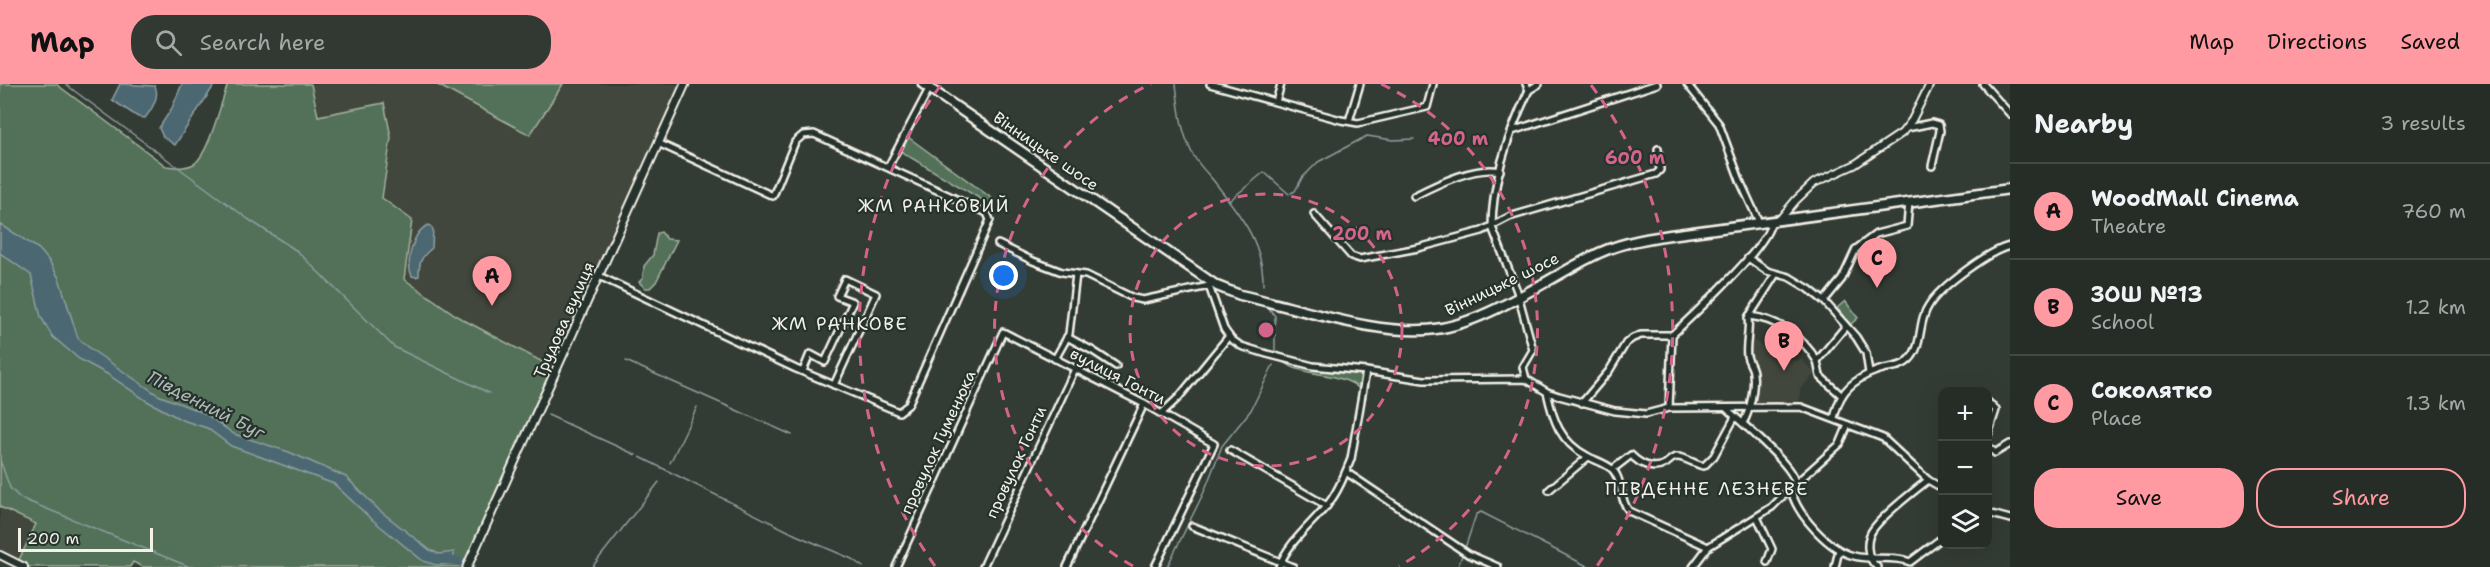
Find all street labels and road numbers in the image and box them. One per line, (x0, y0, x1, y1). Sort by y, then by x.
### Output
street label: Вінницьке шосе (989, 107, 1103, 195)
street label: Вінницьке шосе (1442, 247, 1562, 321)
street label: Трудова вулиця (529, 258, 599, 382)
street label: вулиця Гонти (1067, 343, 1169, 409)
street label: провулок Гуменюка (895, 367, 981, 517)
street label: провулок Гонти (981, 402, 1051, 522)

